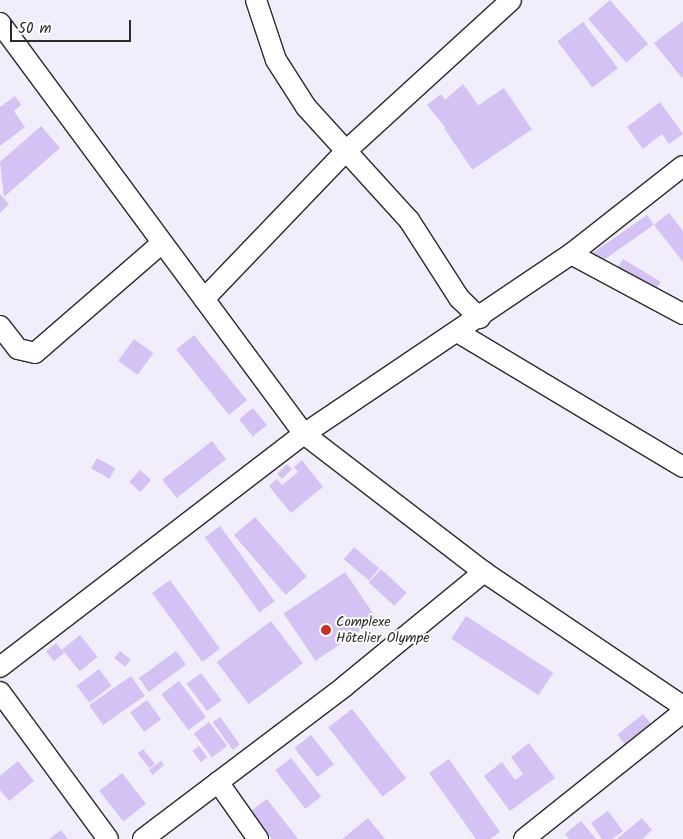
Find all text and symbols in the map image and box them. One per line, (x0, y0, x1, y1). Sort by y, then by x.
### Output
scale bar (12, 10, 134, 42)
text: 50 m (18, 17, 52, 41)
place label: Complexe Hôtelier Olympe (336, 614, 429, 646)
marker: Complexe Hôtelier Olympe (320, 624, 332, 636)

